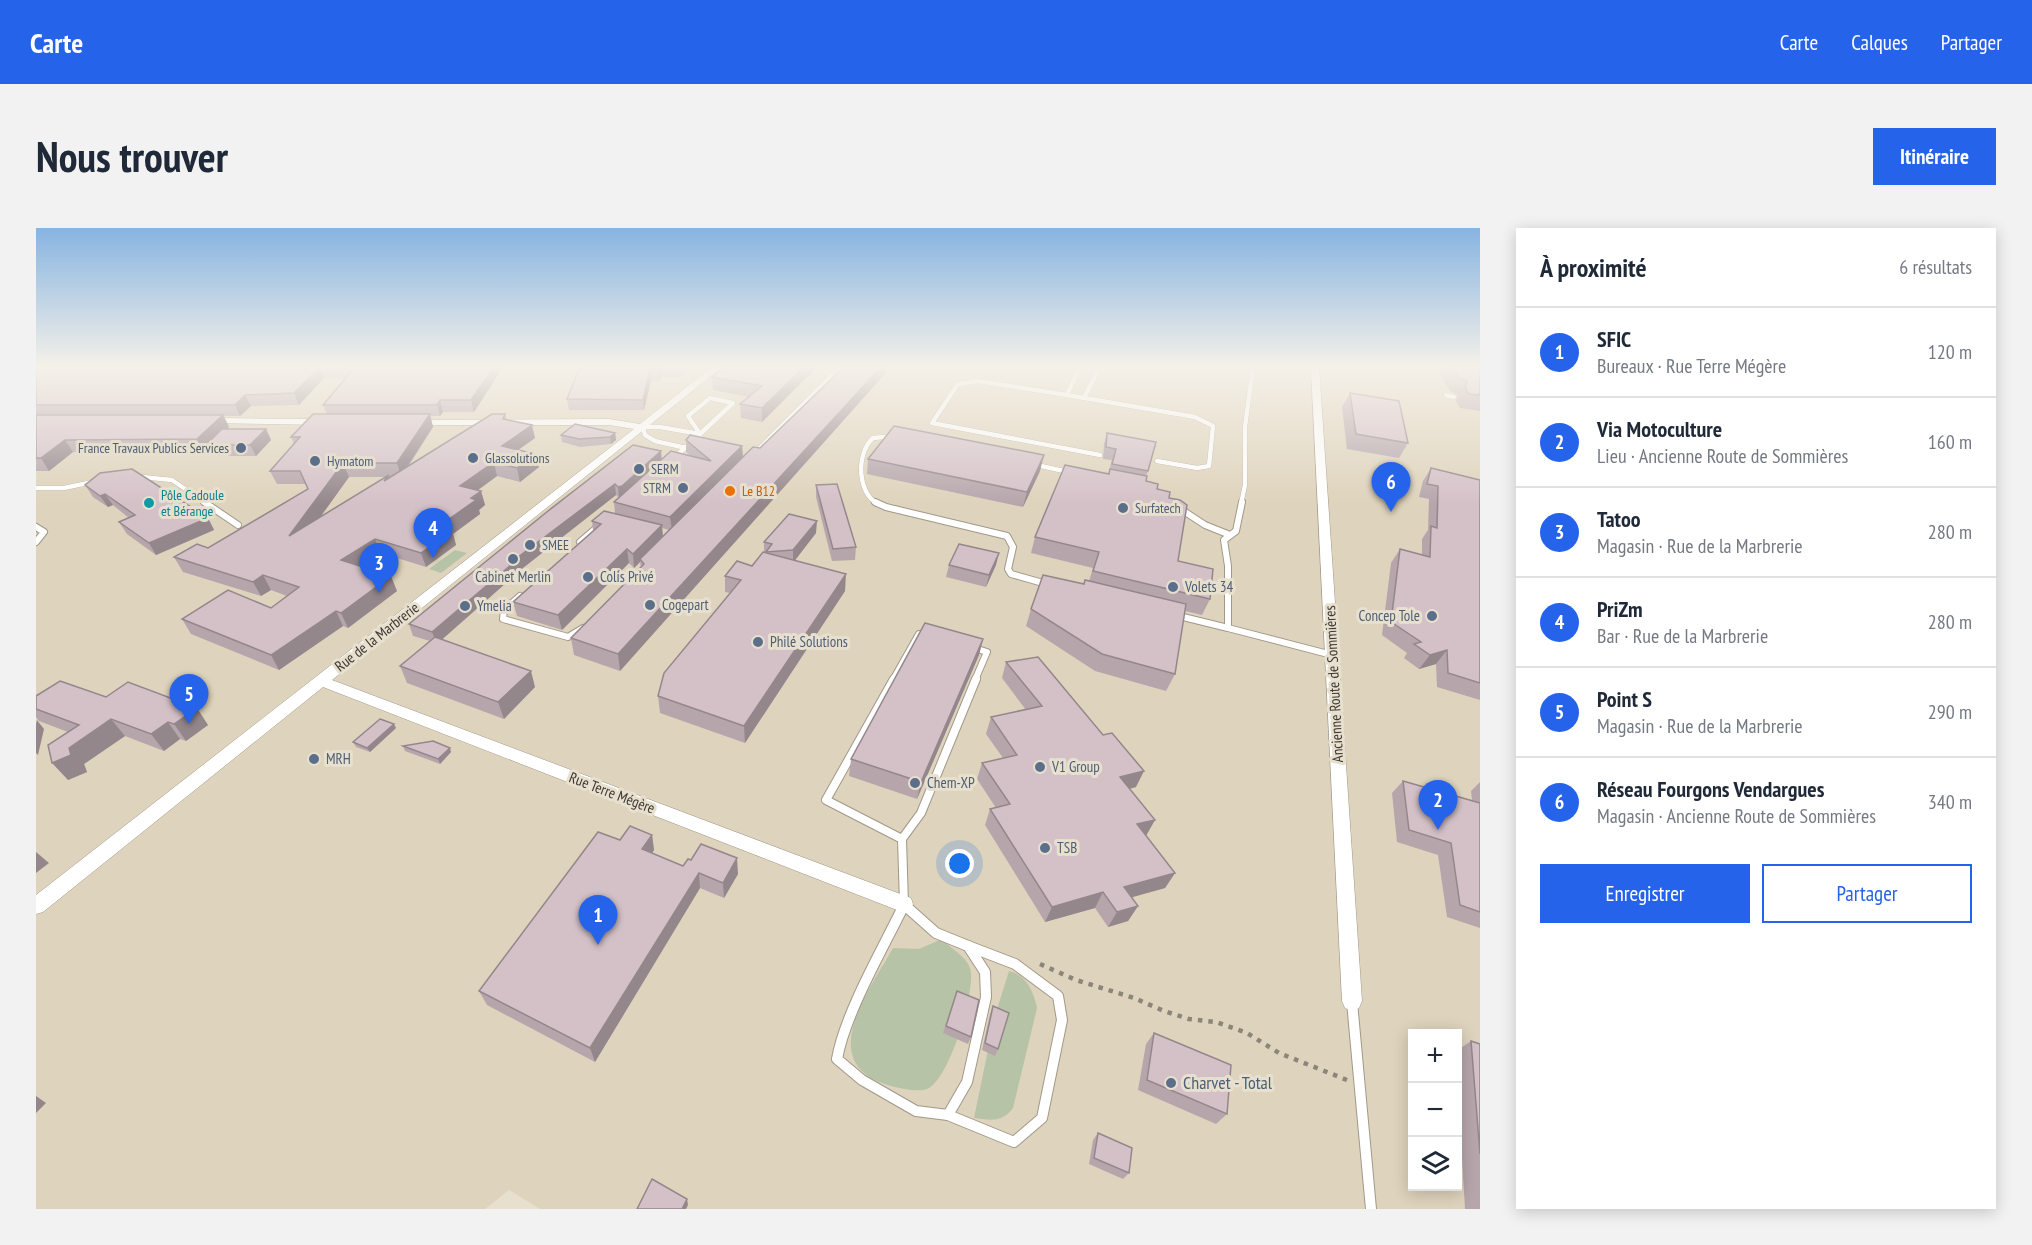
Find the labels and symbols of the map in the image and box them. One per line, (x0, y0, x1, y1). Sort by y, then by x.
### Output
place label: France Travaux Publics Services (78, 439, 229, 457)
marker: France Travaux Publics Services (234, 441, 248, 455)
place label: Glassolutions (485, 449, 550, 467)
marker: Glassolutions (466, 451, 480, 465)
place label: Hymatom (327, 452, 373, 470)
marker: Hymatom (308, 454, 322, 468)
place label: SERM (651, 460, 679, 478)
marker: SERM (632, 462, 646, 476)
pin: 6 (1372, 462, 1410, 512)
place label: STRM (643, 479, 671, 497)
marker: STRM (676, 481, 690, 495)
place label: Le B12 (742, 482, 775, 500)
marker: Le B12 (723, 484, 737, 498)
place label: Pôle Cadoule et Bérange (161, 486, 224, 520)
marker: Pôle Cadoule et Bérange (142, 496, 156, 510)
place label: Surfatech (1135, 499, 1181, 517)
marker: Surfatech (1116, 501, 1130, 515)
pin: 4 (414, 508, 452, 558)
place label: SMEE (542, 536, 569, 554)
marker: SMEE (523, 538, 537, 552)
pin: 3 (360, 544, 398, 593)
marker: Cabinet Merlin (506, 552, 520, 566)
place label: Cabinet Merlin (475, 567, 551, 586)
place label: Colis Privé (600, 567, 654, 586)
marker: Colis Privé (581, 570, 595, 584)
place label: Volets 34 (1184, 577, 1234, 596)
marker: Volets 34 (1166, 580, 1180, 594)
place label: Cogepart (662, 595, 709, 614)
place label: Ymelia (477, 596, 512, 615)
street label: Rue de la Marbrerie (331, 598, 423, 675)
marker: Cogepart (643, 598, 657, 612)
marker: Ymelia (458, 599, 472, 613)
street label: Ancienne Route de Sommières (1320, 605, 1347, 763)
place label: Concep Tole (1359, 606, 1420, 625)
marker: Concep Tole (1425, 609, 1439, 623)
place label: Philé Solutions (770, 632, 848, 651)
marker: Philé Solutions (751, 635, 765, 649)
pin: 5 (170, 674, 208, 724)
place label: MRH (326, 749, 351, 768)
marker: MRH (307, 752, 321, 766)
place label: V1 Group (1051, 757, 1100, 776)
marker: V1 Group (1033, 760, 1047, 774)
street label: Rue Terre Mégère (567, 767, 658, 818)
place label: Chem-XP (927, 773, 975, 792)
marker: Chem-XP (908, 776, 922, 790)
pin: 2 (1418, 780, 1458, 830)
place label: TSB (1057, 838, 1077, 857)
marker: TSB (1038, 841, 1052, 855)
your location (945, 849, 974, 878)
pin: 1 (578, 896, 618, 945)
place label: Charvet - Total (1183, 1071, 1273, 1094)
marker: Charvet - Total (1164, 1076, 1178, 1090)

